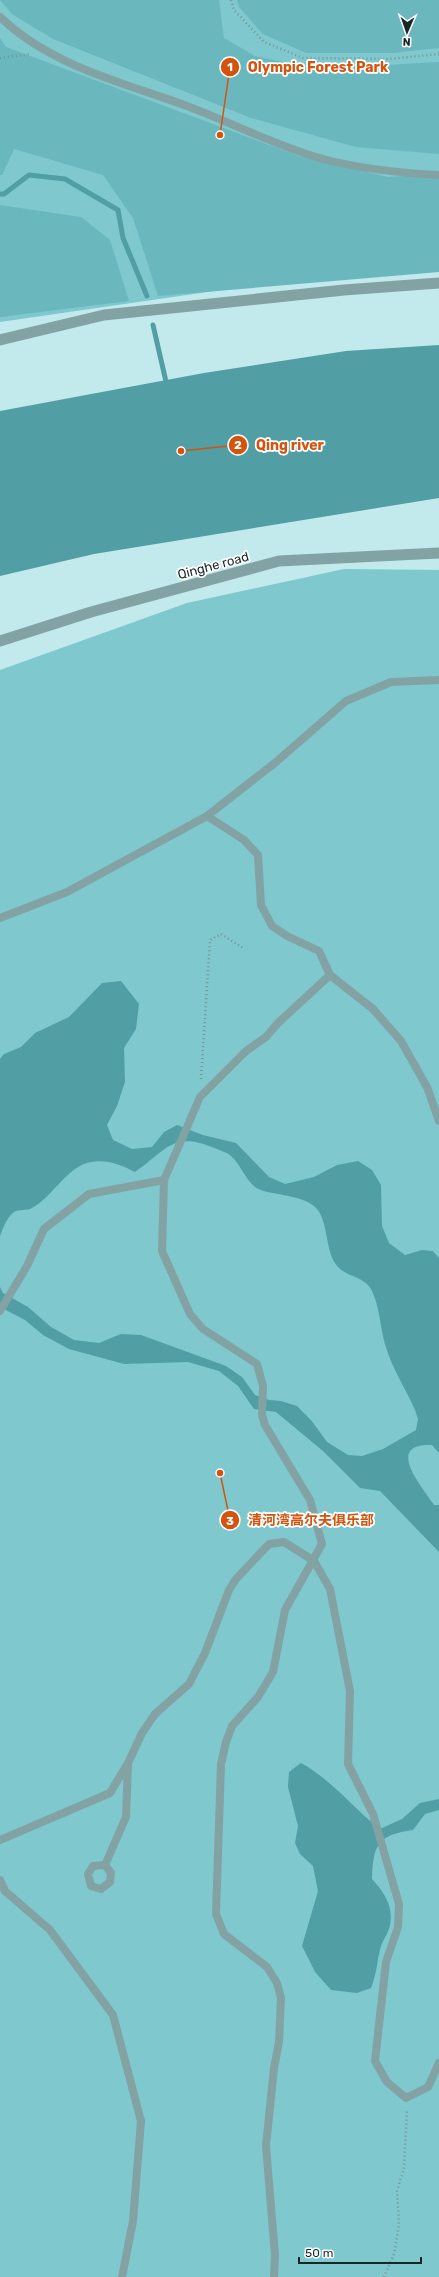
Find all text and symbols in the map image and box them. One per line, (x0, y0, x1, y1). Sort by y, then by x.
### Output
north arrow (387, 12, 427, 52)
text: N (402, 35, 411, 48)
callout: Olympic Forest Park (220, 54, 396, 80)
text: Olympic Forest Park (248, 59, 389, 76)
text: 1 (227, 60, 233, 74)
callout: Qing river (228, 432, 332, 458)
text: Qing river (256, 437, 325, 454)
text: 2 (234, 438, 242, 452)
street label: Qinghe road (176, 549, 251, 583)
callout: 清河湾高尔夫俱乐部 (220, 1507, 382, 1533)
text: 清河湾高尔夫俱乐部 (248, 1512, 374, 1529)
text: 3 (226, 1514, 234, 1528)
scale bar (299, 2239, 421, 2265)
text: 50 m (305, 2246, 333, 2260)

